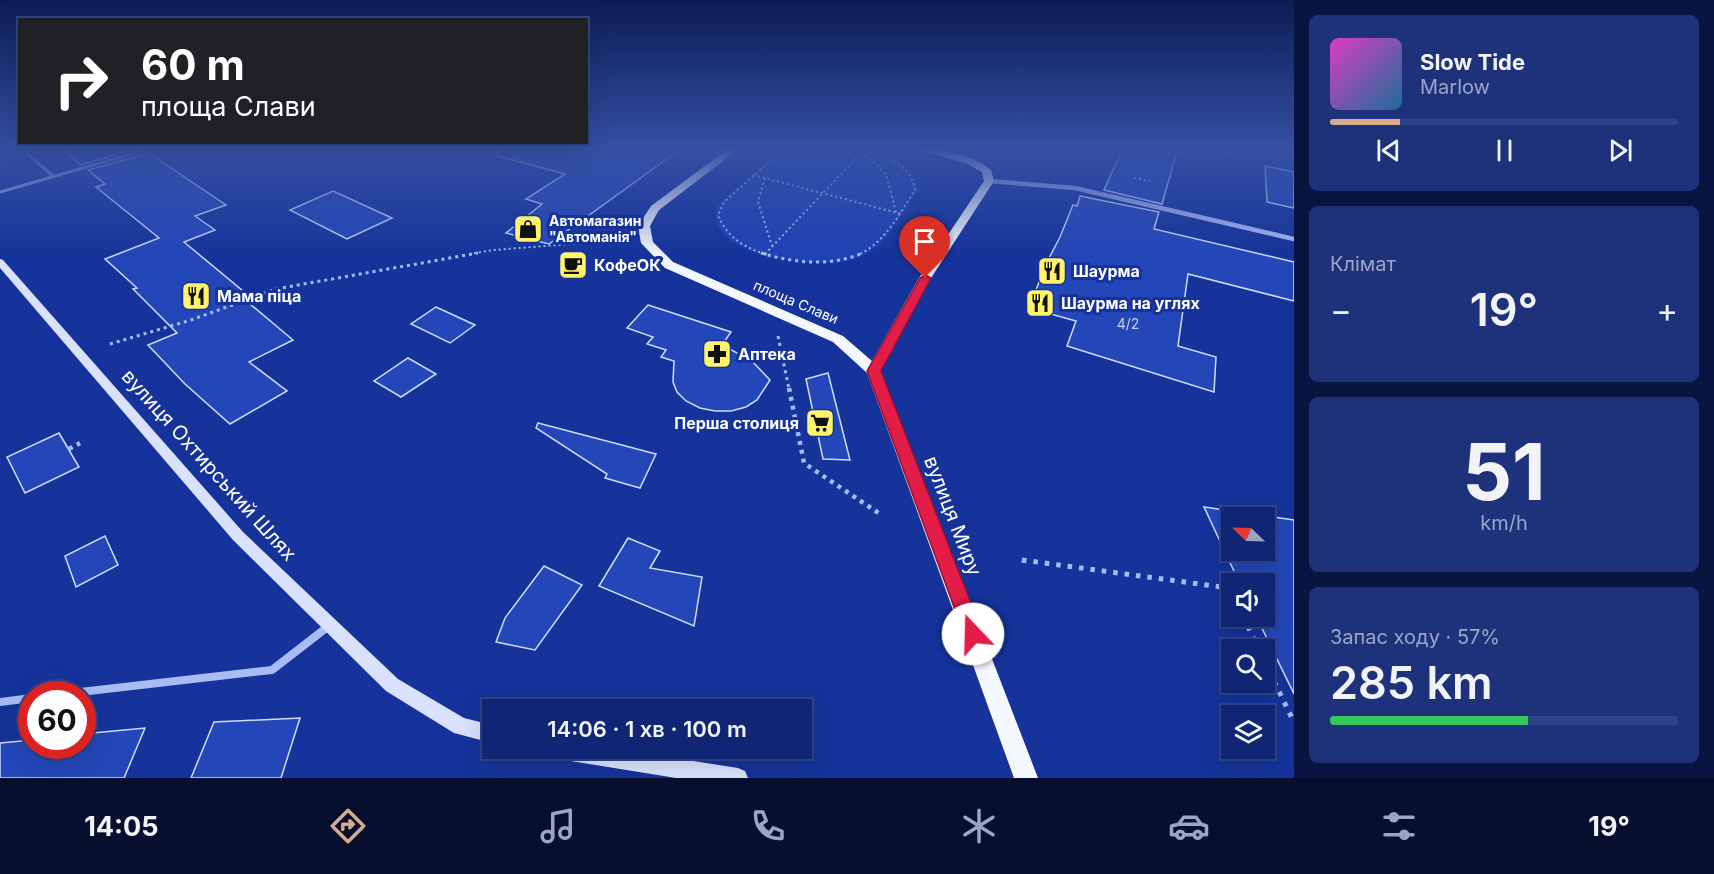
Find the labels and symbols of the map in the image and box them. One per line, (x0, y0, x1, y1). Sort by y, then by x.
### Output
place label: Автомагазин "Автоманія" (549, 212, 641, 245)
shop icon: Автомагазин "Автоманія" (512, 213, 544, 245)
pin (899, 216, 950, 278)
cafe icon: КофеОК (557, 249, 589, 281)
place label: КофеОК (594, 255, 661, 275)
restaurant icon: Шаурма (1036, 255, 1068, 287)
place label: Шаурма (1073, 261, 1140, 281)
street label: площа Слави (751, 276, 841, 327)
restaurant icon: Мама піца (180, 280, 212, 312)
place label: Мама піца (217, 286, 301, 306)
restaurant icon: Шаурма на углях (1024, 287, 1056, 319)
place label: Шаурма на углях (1061, 293, 1200, 313)
house number: 4/2 (1117, 315, 1139, 332)
pharmacy icon: Аптека (701, 338, 733, 370)
place label: Аптека (738, 344, 796, 364)
street label: вулиця Охтирський Шлях (117, 364, 301, 566)
supermarket icon: Перша столиця (804, 407, 836, 439)
place label: Перша столиця (674, 413, 799, 433)
street label: вулиця Миру (919, 453, 987, 579)
north arrow (1221, 507, 1275, 561)
position arrow (941, 602, 1005, 666)
speed limit sign: 60 (18, 681, 96, 759)

